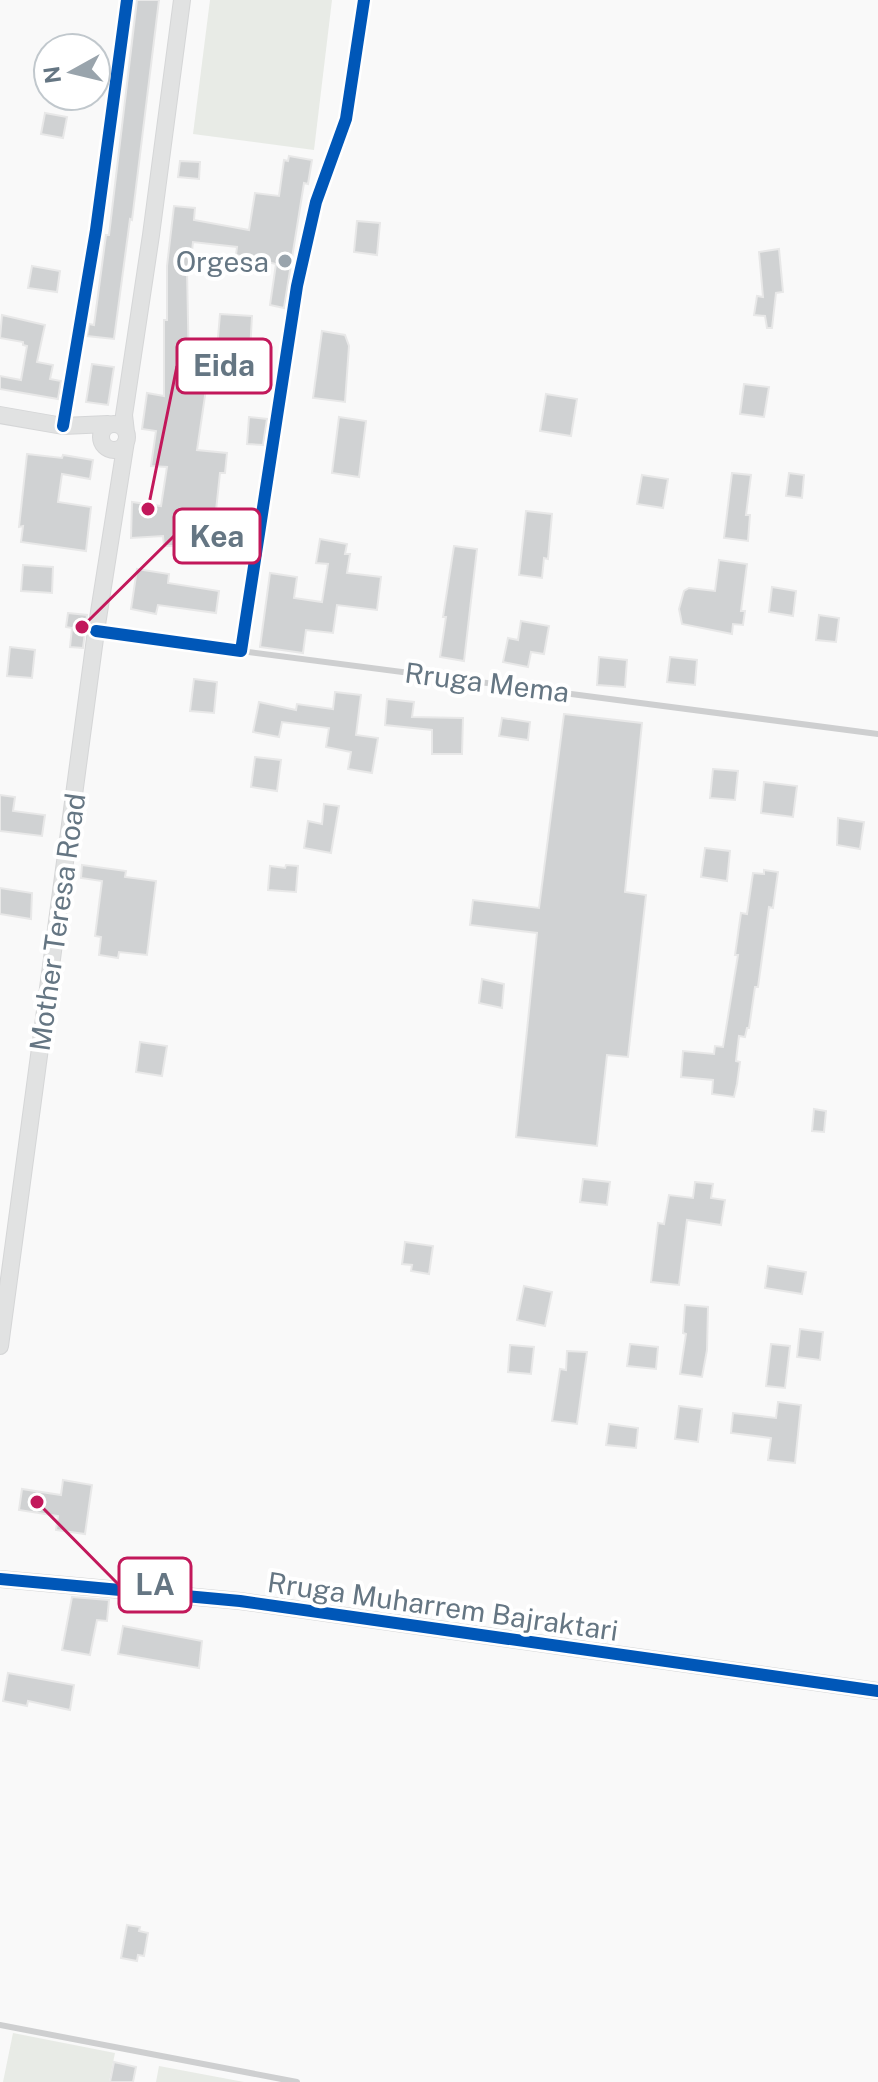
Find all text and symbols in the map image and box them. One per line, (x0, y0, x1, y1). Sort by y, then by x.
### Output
north arrow (32, 32, 112, 112)
text: N (38, 64, 66, 85)
place label: Orgesa (176, 245, 269, 278)
marker: Orgesa (276, 252, 294, 270)
callout: Eida (177, 339, 271, 393)
text: Eida (193, 347, 255, 383)
callout: Kea (174, 509, 260, 563)
text: Kea (190, 518, 244, 554)
street label: Rruga Mema (403, 656, 571, 708)
street label: Mother Teresa Road (23, 791, 91, 1053)
callout: LA (119, 1558, 191, 1612)
street label: Rruga Muharrem Bajraktari (266, 1565, 620, 1647)
text: LA (135, 1566, 175, 1602)

